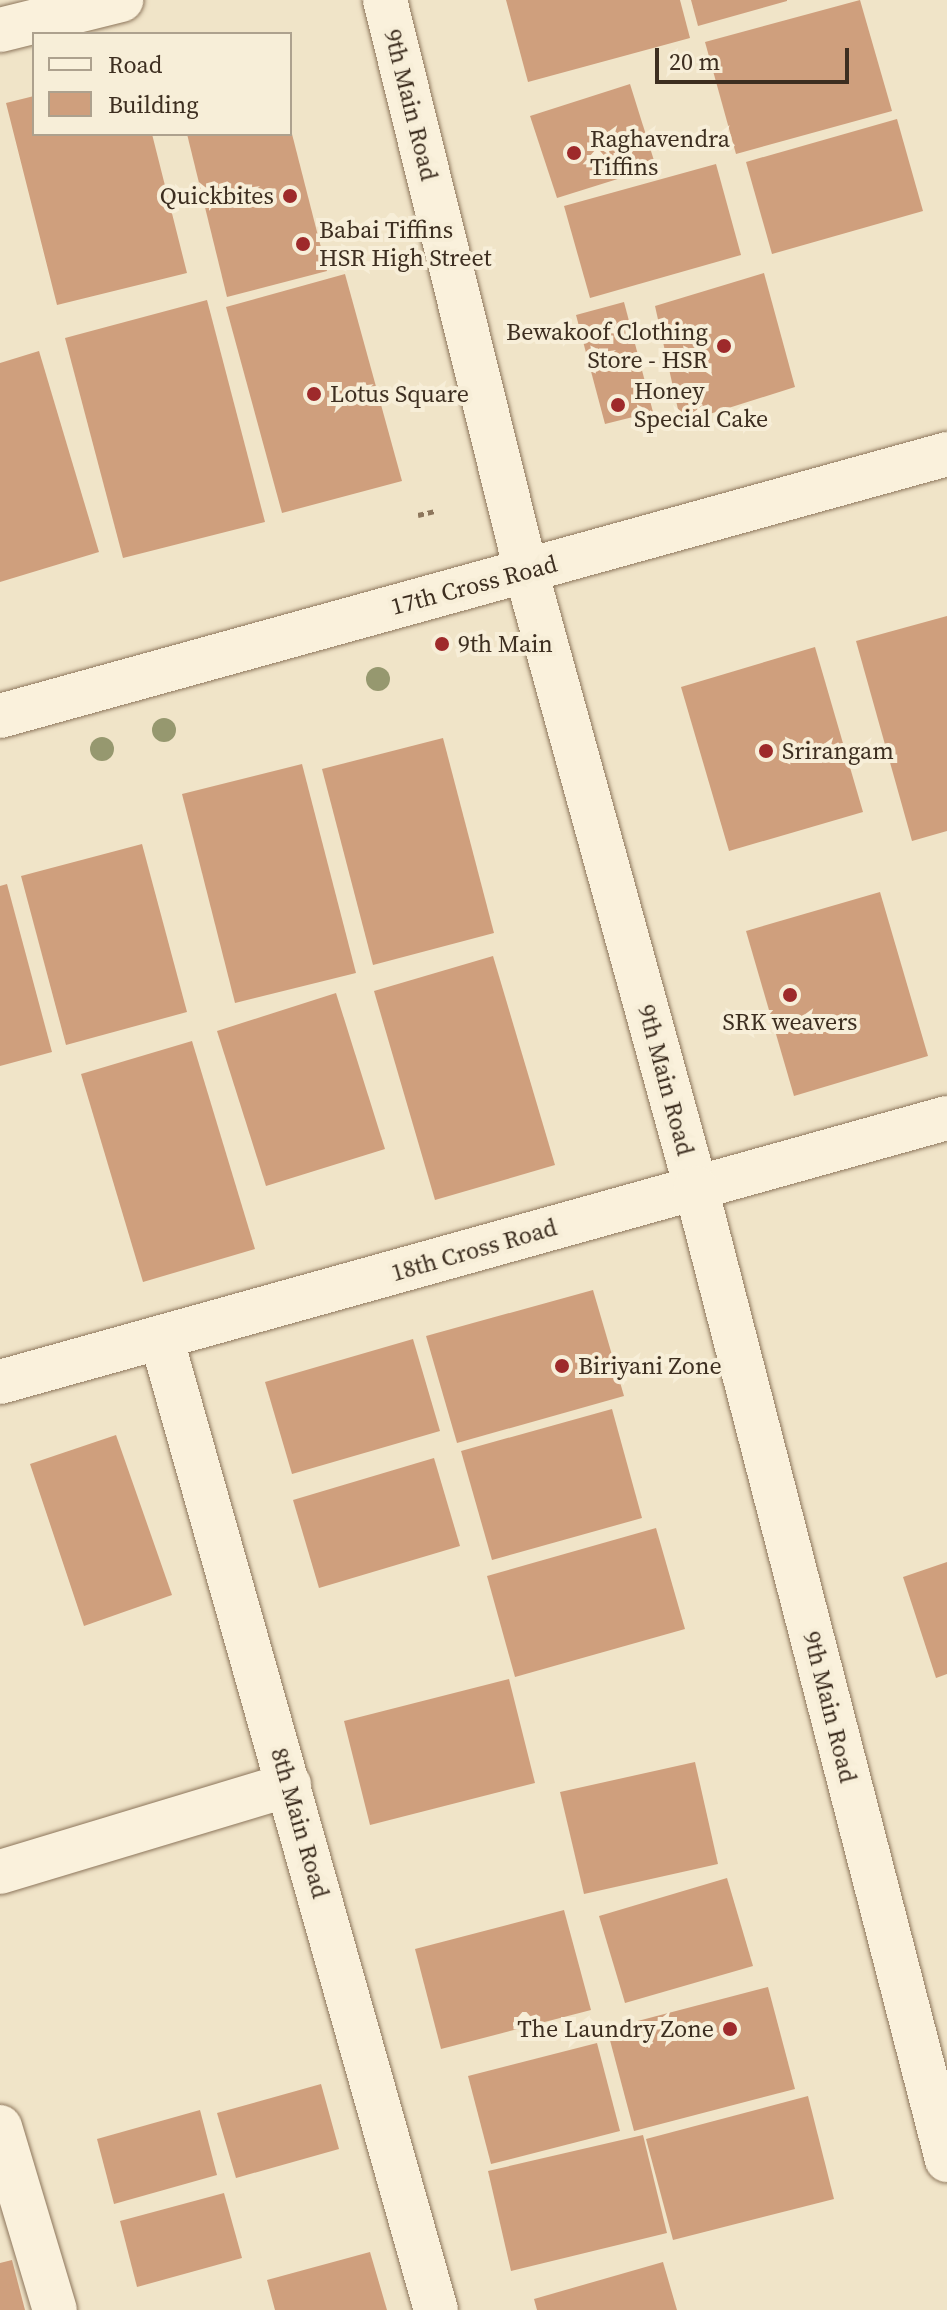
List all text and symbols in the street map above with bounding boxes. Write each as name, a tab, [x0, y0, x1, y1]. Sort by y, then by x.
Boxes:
street label: 9th Main Road	[378, 26, 444, 184]
legend	[32, 32, 292, 136]
scale bar	[659, 32, 853, 82]
text: 20 m	[669, 45, 720, 78]
text: Road	[108, 48, 162, 81]
text: Building	[108, 88, 199, 121]
place label: Raghavendra Tiffins	[590, 125, 730, 181]
marker: Raghavendra Tiffins	[565, 144, 583, 162]
place label: Quickbites	[160, 182, 274, 210]
marker: Quickbites	[281, 187, 299, 205]
place label: Babai Tiffins HSR High Street	[319, 216, 491, 272]
marker: Babai Tiffins HSR High Street	[294, 235, 312, 253]
place label: Bewakoof Clothing Store - HSR	[506, 318, 708, 374]
marker: Bewakoof Clothing Store - HSR	[715, 337, 733, 355]
place label: Honey Special Cake	[634, 377, 768, 433]
place label: Lotus Square	[330, 380, 469, 408]
marker: Lotus Square	[305, 385, 323, 403]
marker: Honey Special Cake	[609, 396, 627, 414]
street label: 17th Cross Road	[388, 549, 560, 621]
place label: 9th Main	[458, 630, 553, 658]
marker: 9th Main	[433, 635, 451, 653]
place label: Srirangam	[782, 737, 894, 765]
marker: Srirangam	[757, 742, 775, 760]
marker: SRK weavers	[781, 986, 799, 1004]
street label: 9th Main Road	[632, 1001, 700, 1159]
place label: SRK weavers	[722, 1008, 858, 1036]
street label: 18th Cross Road	[388, 1213, 560, 1287]
place label: Biriyani Zone	[578, 1352, 722, 1380]
marker: Biriyani Zone	[553, 1357, 571, 1375]
street label: 9th Main Road	[797, 1628, 863, 1786]
street label: 8th Main Road	[265, 1745, 335, 1901]
place label: The Laundry Zone	[517, 2015, 714, 2043]
marker: The Laundry Zone	[721, 2020, 739, 2038]

